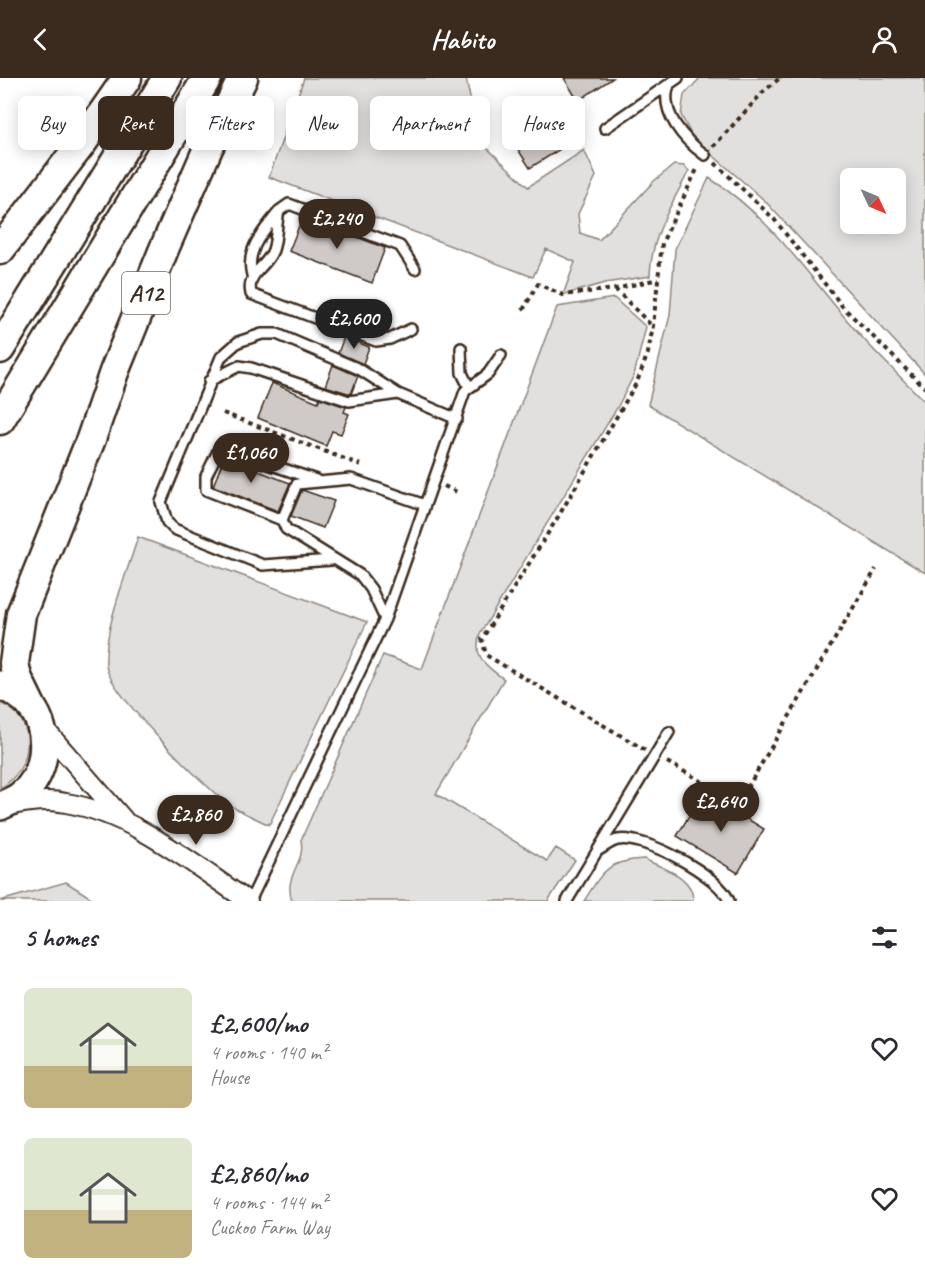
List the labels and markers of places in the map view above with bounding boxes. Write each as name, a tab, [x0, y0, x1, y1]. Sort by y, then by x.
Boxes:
pin: £2,240	[288, 199, 386, 250]
pin: £2,600	[305, 299, 403, 350]
pin: £1,060	[202, 433, 300, 484]
pin: £2,640	[672, 782, 770, 833]
pin: £2,860	[147, 795, 245, 846]

